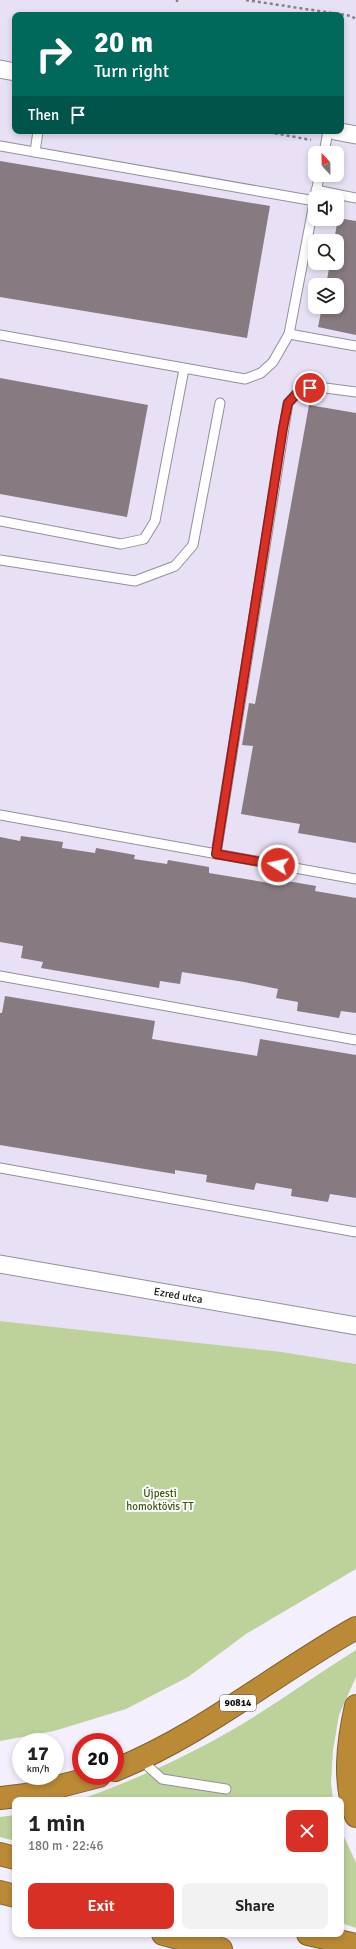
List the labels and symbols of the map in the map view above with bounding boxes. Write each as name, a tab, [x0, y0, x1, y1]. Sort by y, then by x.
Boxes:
north arrow	[308, 146, 344, 182]
pin	[293, 371, 327, 405]
position arrow	[257, 844, 299, 886]
street label: Ezred utca	[153, 1284, 204, 1306]
park label: Újpesti homoktövis TT	[126, 1486, 194, 1513]
road number: 90814	[220, 1695, 256, 1711]
speed limit sign: 20	[72, 1733, 124, 1785]

